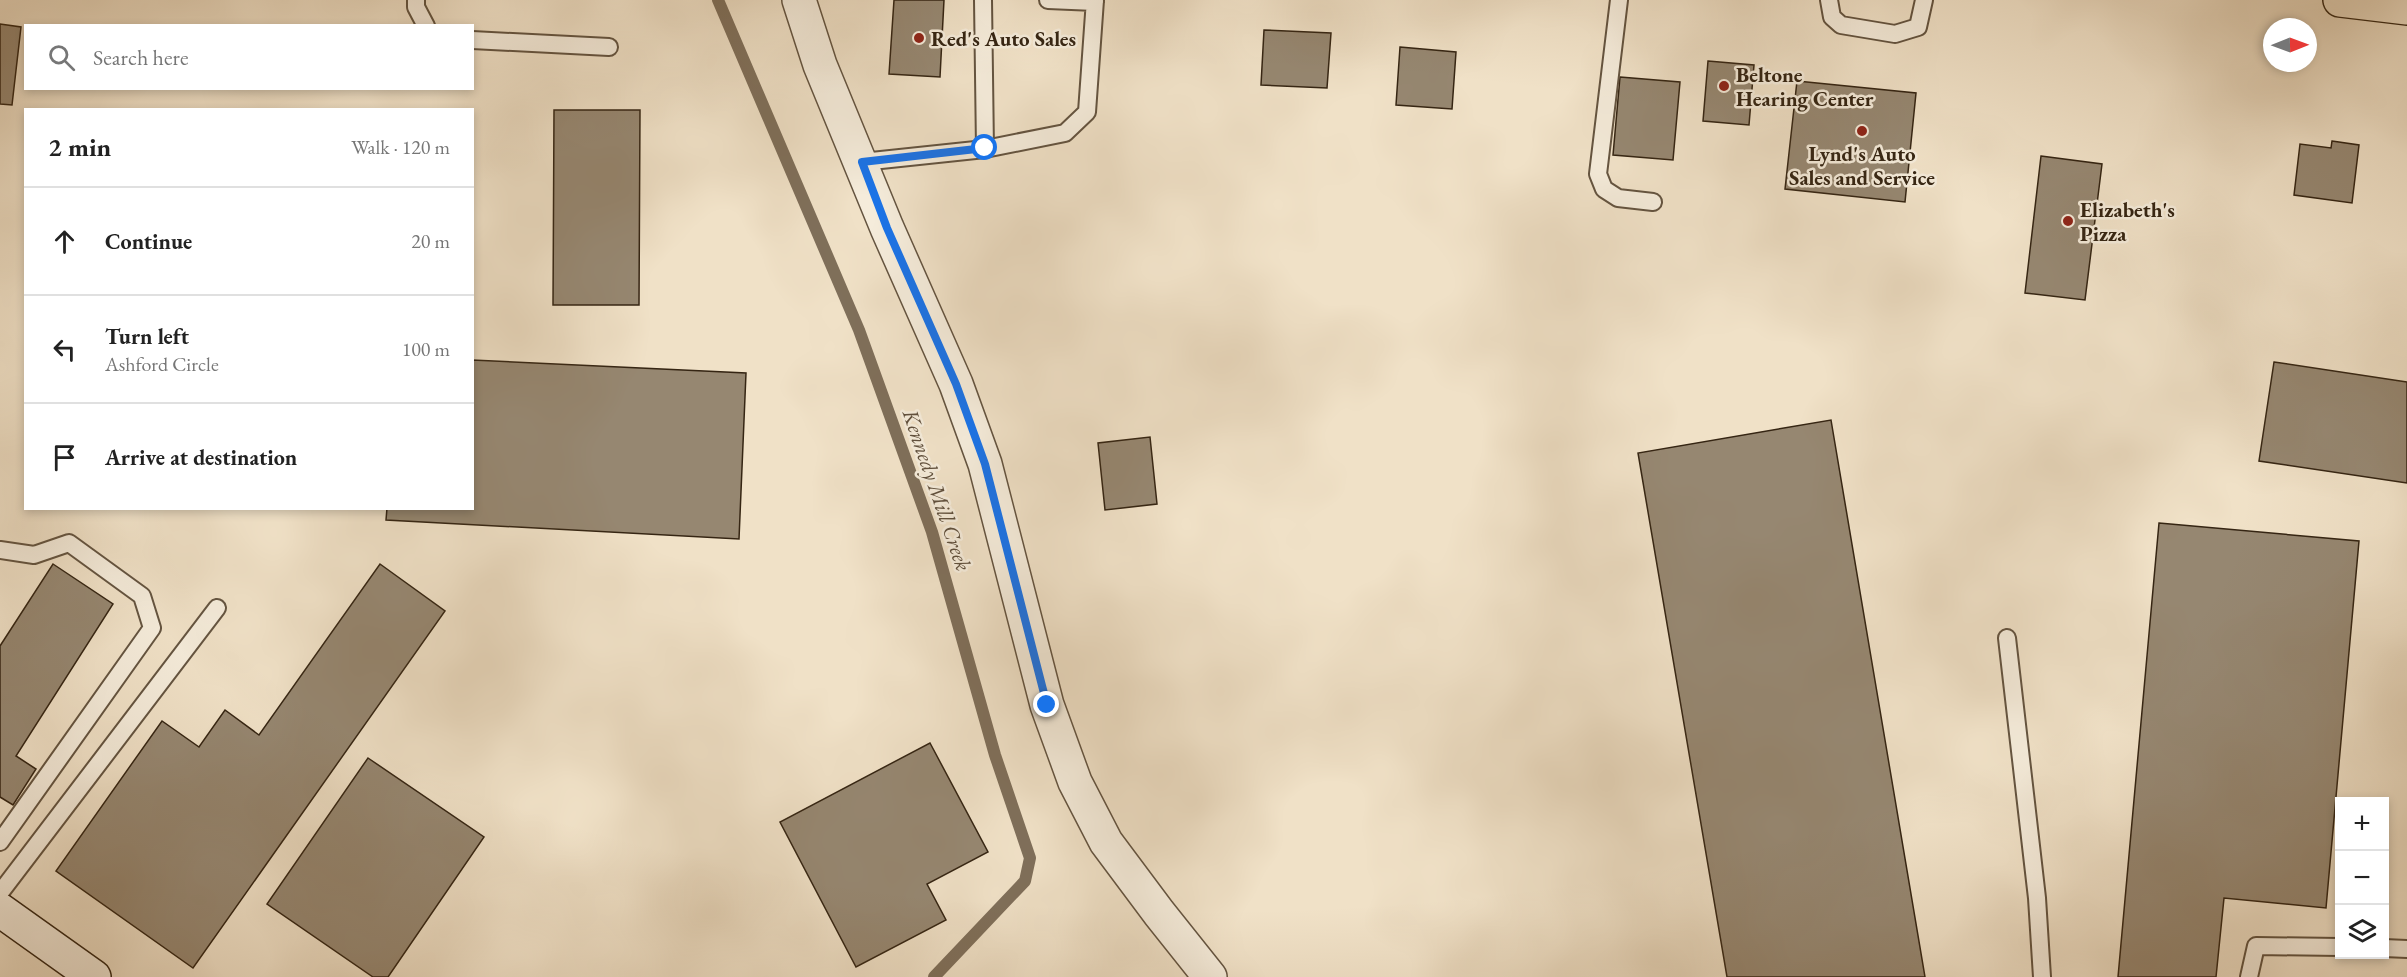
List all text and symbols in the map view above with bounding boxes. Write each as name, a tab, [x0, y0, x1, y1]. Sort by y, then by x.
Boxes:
north arrow	[2263, 18, 2317, 72]
search box	[24, 24, 474, 90]
place label: Red's Auto Sales	[931, 25, 1076, 52]
marker: Red's Auto Sales	[912, 31, 926, 45]
icon: search	[45, 41, 78, 74]
text: Search here	[93, 43, 188, 72]
place label: Beltone Hearing Center	[1736, 61, 1874, 112]
marker: Beltone Hearing Center	[1717, 79, 1731, 93]
marker: Lynd's Auto Sales and Service	[1855, 124, 1869, 138]
text: 2 min	[48, 130, 111, 164]
text: Walk · 120 m	[351, 134, 450, 160]
route start	[971, 134, 997, 160]
place label: Lynd's Auto Sales and Service	[1789, 140, 1935, 191]
place label: Elizabeth's Pizza	[2080, 196, 2175, 247]
marker: Elizabeth's Pizza	[2061, 214, 2075, 228]
icon: ahead	[48, 225, 81, 258]
text: Continue	[105, 227, 192, 256]
text: 20 m	[411, 228, 450, 254]
text: Turn left	[105, 322, 189, 351]
icon: left	[48, 333, 81, 366]
text: 100 m	[402, 336, 450, 362]
text: Ashford Circle	[105, 351, 219, 377]
water label: Kennedy Mill Creek	[895, 405, 978, 575]
icon: arrive	[48, 441, 81, 474]
text: Arrive at destination	[105, 443, 297, 472]
route end	[1033, 691, 1059, 717]
map controls	[2335, 797, 2389, 959]
button: +	[2335, 797, 2389, 851]
button: −	[2335, 851, 2389, 905]
button: layers	[2335, 905, 2389, 959]

